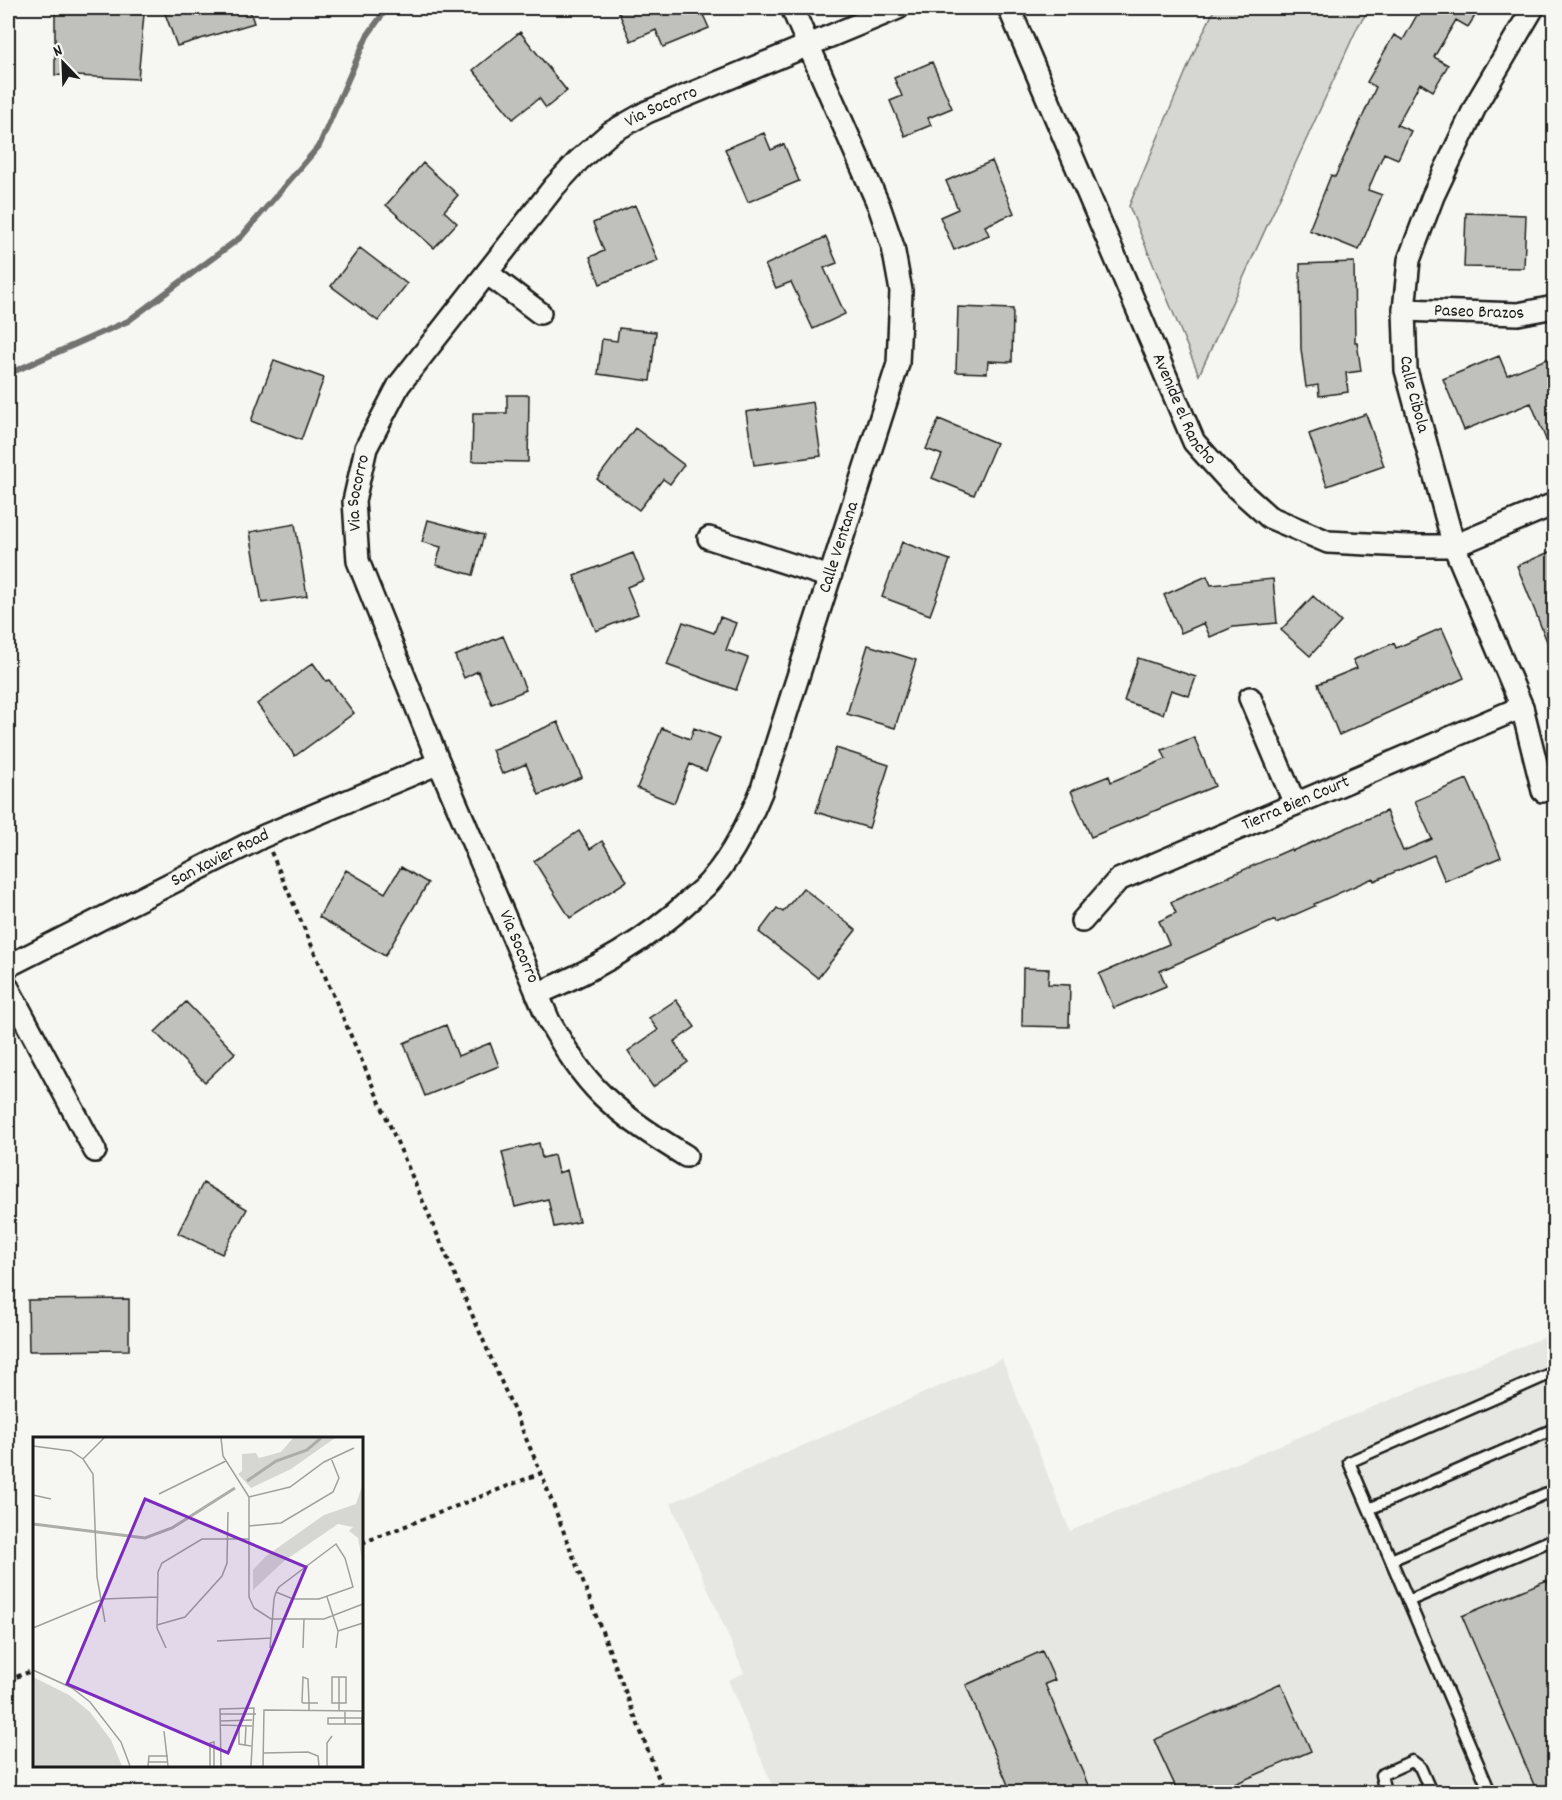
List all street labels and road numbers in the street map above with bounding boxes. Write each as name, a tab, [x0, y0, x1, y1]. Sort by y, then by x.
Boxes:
street label: Via Socorro	[620, 80, 701, 134]
street label: Paseo Brazos	[1433, 299, 1526, 327]
street label: Avenide el Rancho	[1145, 350, 1222, 471]
street label: Calle Cibola	[1393, 355, 1435, 436]
street label: Via Socorro	[341, 452, 377, 532]
street label: Calle Ventana	[813, 498, 866, 596]
street label: Tierra Bien Court	[1238, 770, 1354, 838]
street label: San Xavier Road	[167, 823, 273, 894]
street label: Via Socorro	[491, 907, 545, 987]

